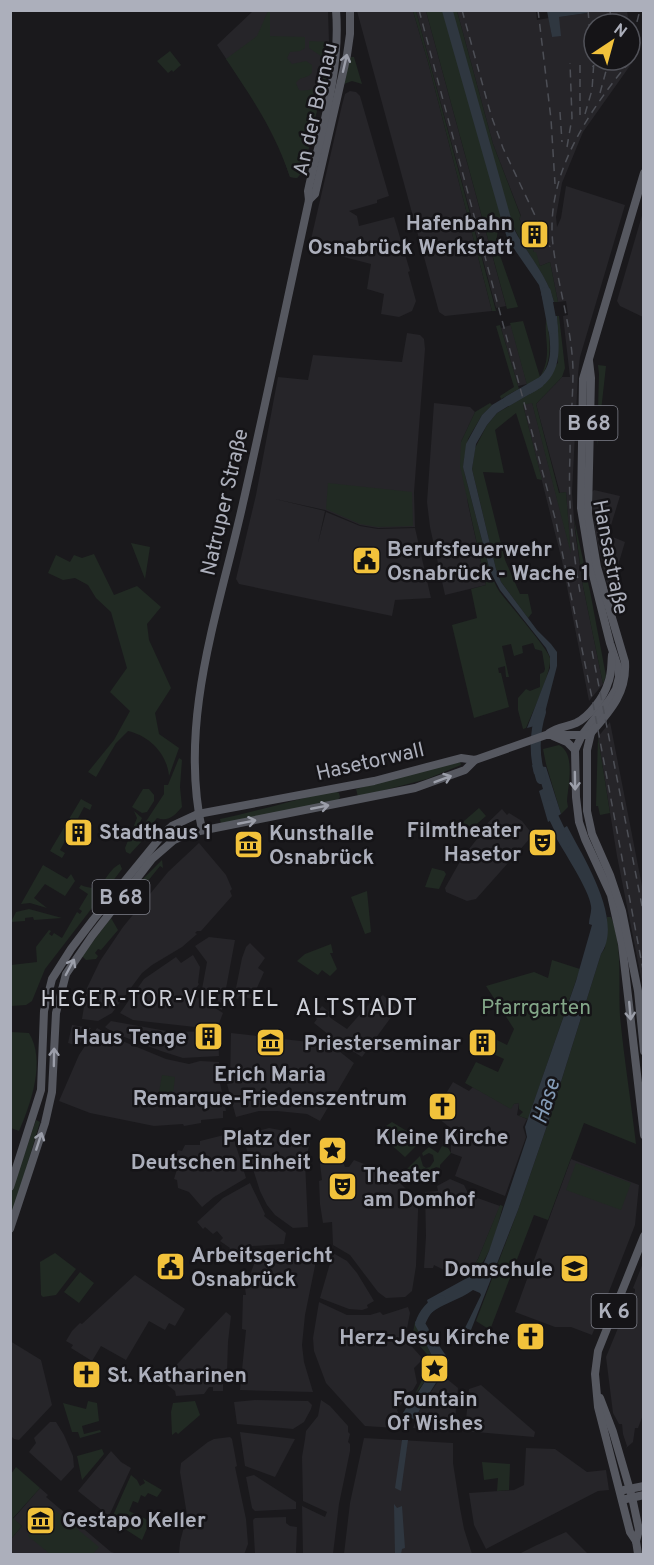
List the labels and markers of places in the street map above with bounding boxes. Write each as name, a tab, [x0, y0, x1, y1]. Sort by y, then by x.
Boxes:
place label: Hafenbahn Osnabrück Werkstatt	[308, 211, 513, 262]
building icon: Hafenbahn Osnabrück Werkstatt	[518, 219, 550, 251]
place label: Berufsfeuerwehr Osnabrück - Wache 1	[387, 537, 590, 588]
public building icon: Berufsfeuerwehr Osnabrück - Wache 1	[350, 545, 382, 577]
building icon: Stadthaus 1	[62, 816, 94, 848]
place label: Filmtheater Hasetor	[407, 818, 521, 869]
place label: Stadthaus 1	[99, 820, 212, 847]
place label: Kunsthalle Osnabrück	[269, 821, 375, 872]
theatre icon: Filmtheater Hasetor	[526, 826, 558, 858]
museum icon: Kunsthalle Osnabrück	[232, 829, 264, 861]
building icon: Haus Tenge	[192, 1021, 224, 1053]
place label: Haus Tenge	[73, 1025, 187, 1052]
museum icon: Erich Maria Remarque-Friedenszentrum	[254, 1027, 286, 1059]
building icon: Priesterseminar	[466, 1027, 498, 1059]
place label: Priesterseminar	[304, 1031, 461, 1058]
place label: Erich Maria Remarque-Friedenszentrum	[133, 1062, 407, 1113]
church icon: Kleine Kirche	[426, 1090, 458, 1122]
place label: Kleine Kirche	[376, 1125, 508, 1152]
place label: Platz der Deutschen Einheit	[131, 1126, 311, 1177]
place icon: Platz der Deutschen Einheit	[316, 1134, 348, 1166]
place label: Theater am Domhof	[363, 1163, 475, 1214]
theatre icon: Theater am Domhof	[326, 1171, 358, 1203]
place label: Arbeitsgericht Osnabrück	[191, 1243, 333, 1294]
public building icon: Arbeitsgericht Osnabrück	[154, 1251, 186, 1283]
school or university icon: Domschule	[558, 1253, 590, 1285]
place label: Domschule	[444, 1257, 553, 1284]
church icon: Herz-Jesu Kirche	[515, 1321, 547, 1353]
place label: Herz-Jesu Kirche	[339, 1325, 510, 1352]
place icon: Fountain Of Wishes	[419, 1352, 451, 1384]
church icon: St. Katharinen	[70, 1359, 102, 1391]
place label: St. Katharinen	[107, 1363, 247, 1390]
place label: Fountain Of Wishes	[387, 1387, 483, 1438]
museum icon: Gestapo Keller	[25, 1504, 57, 1536]
place label: Gestapo Keller	[62, 1508, 206, 1535]

